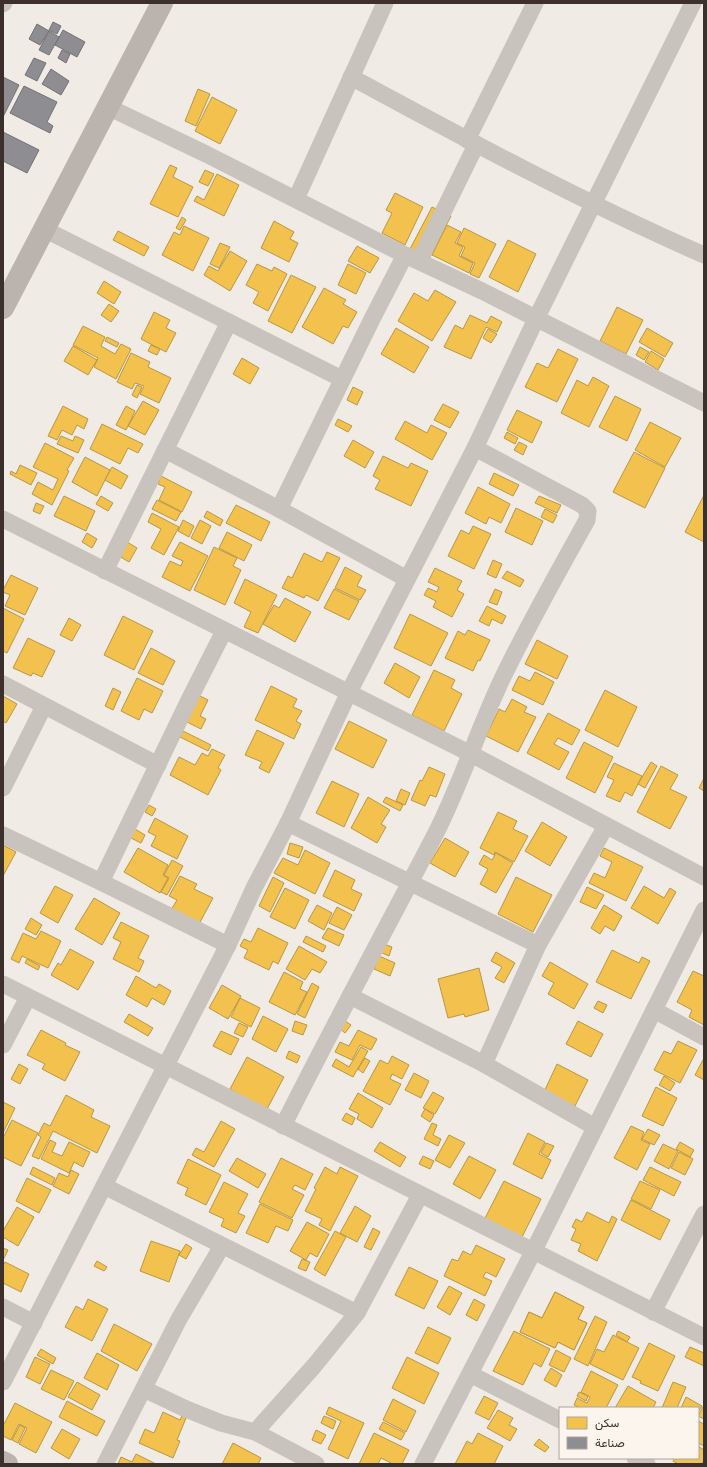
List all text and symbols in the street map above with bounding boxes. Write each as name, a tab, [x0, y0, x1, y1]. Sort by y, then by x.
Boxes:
legend	[559, 1407, 699, 1459]
text: سكن	[595, 1413, 619, 1432]
text: صناعة	[595, 1433, 625, 1452]

